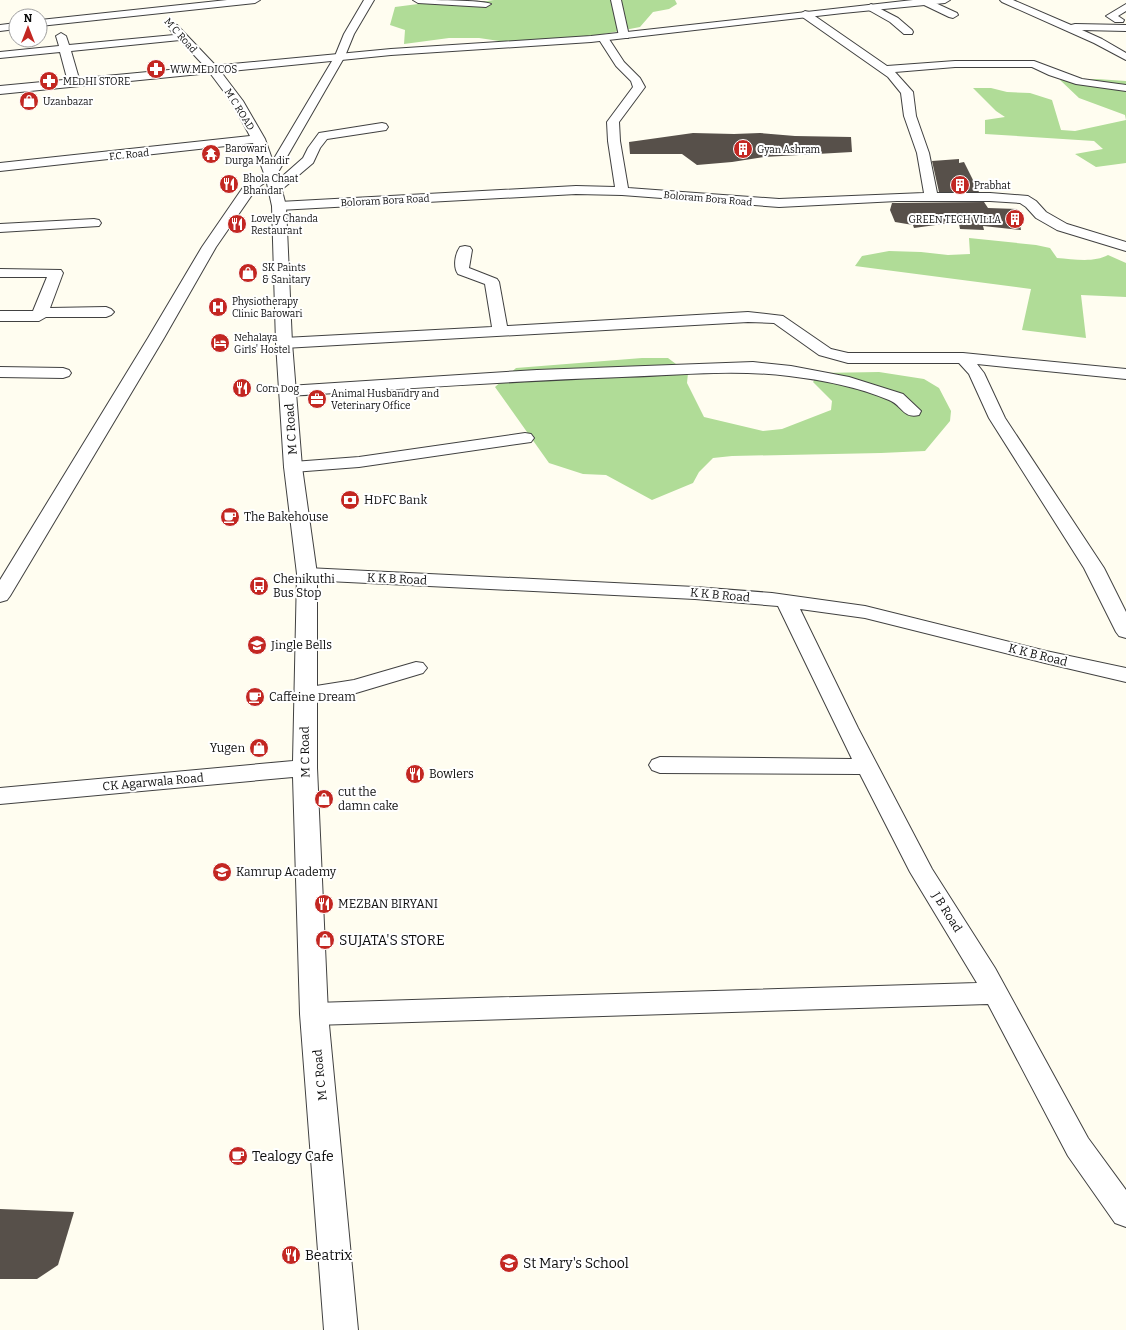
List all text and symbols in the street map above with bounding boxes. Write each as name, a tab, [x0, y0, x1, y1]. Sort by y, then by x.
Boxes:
north arrow	[8, 8, 48, 48]
text: N	[24, 12, 33, 25]
street label: M C Road	[161, 16, 199, 56]
pharmacy icon: W.W.MEDICOS	[145, 58, 167, 80]
place label: W.W.MEDICOS	[170, 64, 237, 76]
pharmacy icon: MEDHI STORE	[38, 70, 60, 92]
place label: MEDHI STORE	[63, 76, 130, 88]
street label: M C ROAD	[222, 86, 257, 133]
shop icon: Uzanbazar	[18, 90, 40, 112]
place label: Uzanbazar	[43, 96, 93, 108]
building icon: Gyan Ashram	[732, 138, 754, 160]
temple icon: Barowari Durga Mandir	[200, 143, 222, 165]
place label: Barowari Durga Mandir	[225, 143, 290, 167]
place label: Gyan Ashram	[757, 144, 821, 156]
street label: F.C. Road	[109, 147, 150, 163]
restaurant icon: Bhola Chaat Bhandar	[218, 173, 240, 195]
place label: Bhola Chaat Bhandar	[243, 173, 299, 197]
building icon: Prabhat	[949, 174, 971, 196]
place label: Prabhat	[974, 180, 1011, 192]
street label: Boloram Bora Road	[663, 189, 753, 209]
street label: Boloram Bora Road	[340, 193, 430, 209]
building icon: GREEN TECH VILLA	[1004, 208, 1026, 230]
restaurant icon: Lovely Chanda Restaurant	[226, 213, 248, 235]
place label: Lovely Chanda Restaurant	[251, 213, 319, 237]
place label: GREEN TECH VILLA	[908, 214, 1002, 226]
shop icon: SK Paints & Sanitary	[237, 262, 259, 284]
place label: SK Paints & Sanitary	[262, 262, 311, 286]
hospital icon: Physiotherapy Clinic Barowari	[207, 296, 229, 318]
place label: Physiotherapy Clinic Barowari	[232, 296, 302, 320]
hotel icon: Nehalaya Girls' Hostel	[209, 332, 231, 354]
place label: Nehalaya Girls' Hostel	[234, 332, 290, 356]
restaurant icon: Corn Dog	[231, 377, 253, 399]
place label: Corn Dog	[256, 383, 299, 395]
office icon: Animal Husbandry and Veterinary Office	[306, 388, 328, 410]
place label: Animal Husbandry and Veterinary Office	[331, 388, 439, 412]
street label: M C Road	[282, 403, 300, 455]
bank icon: HDFC Bank	[339, 489, 361, 511]
place label: HDFC Bank	[364, 493, 427, 507]
cafe icon: The Bakehouse	[219, 506, 241, 528]
place label: The Bakehouse	[244, 510, 328, 524]
street label: K K B Road	[367, 570, 427, 588]
place label: Chenikuthi Bus Stop	[273, 572, 335, 600]
bus stop icon: Chenikuthi Bus Stop	[248, 575, 270, 597]
street label: K K B Road	[689, 585, 751, 605]
school or university icon: Jingle Bells	[246, 634, 268, 656]
place label: Jingle Bells	[270, 638, 332, 652]
street label: K K B Road	[1007, 641, 1069, 669]
cafe icon: Caffeine Dream	[244, 686, 266, 708]
place label: Caffeine Dream	[269, 690, 356, 704]
street label: M C Road	[298, 726, 312, 778]
shop icon: Yugen	[248, 737, 270, 759]
place label: Yugen	[210, 741, 245, 755]
restaurant icon: Bowlers	[404, 763, 426, 785]
place label: Bowlers	[429, 767, 474, 781]
street label: CK Agarwala Road	[102, 771, 204, 793]
place label: cut the damn cake	[338, 785, 398, 813]
shop icon: cut the damn cake	[313, 788, 335, 810]
school or university icon: Kamrup Academy	[211, 861, 233, 883]
place label: Kamrup Academy	[236, 865, 337, 879]
street label: J B Road	[929, 888, 965, 935]
restaurant icon: MEZBAN BIRYANI	[313, 893, 335, 915]
place label: MEZBAN BIRYANI	[338, 897, 438, 911]
shop icon: SUJATA'S STORE	[314, 929, 336, 951]
place label: SUJATA'S STORE	[339, 932, 445, 949]
street label: M C Road	[310, 1049, 330, 1101]
cafe icon: Tealogy Cafe	[227, 1145, 249, 1167]
place label: Tealogy Cafe	[252, 1148, 334, 1165]
restaurant icon: Beatrix	[280, 1244, 302, 1266]
place label: Beatrix	[305, 1247, 352, 1264]
school or university icon: St Mary's School	[498, 1252, 520, 1274]
place label: St Mary's School	[523, 1255, 629, 1272]

